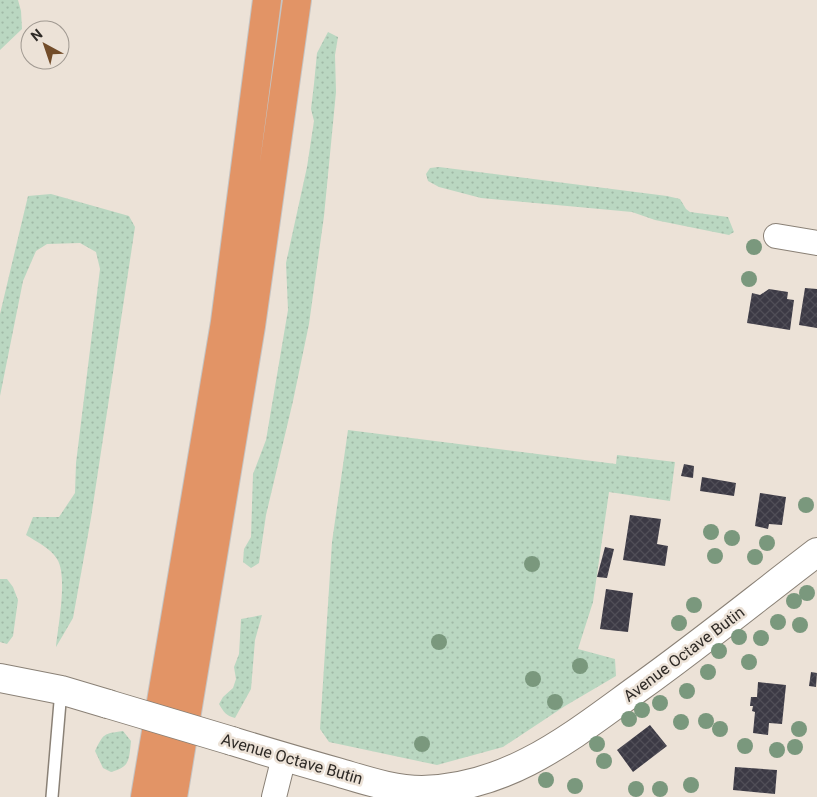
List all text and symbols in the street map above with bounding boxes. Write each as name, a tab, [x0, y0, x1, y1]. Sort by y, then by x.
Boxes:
north arrow	[20, 20, 70, 70]
text: N	[28, 26, 46, 44]
street label: Avenue Octave Butin	[620, 602, 748, 706]
street label: Avenue Octave Butin	[219, 730, 365, 788]

